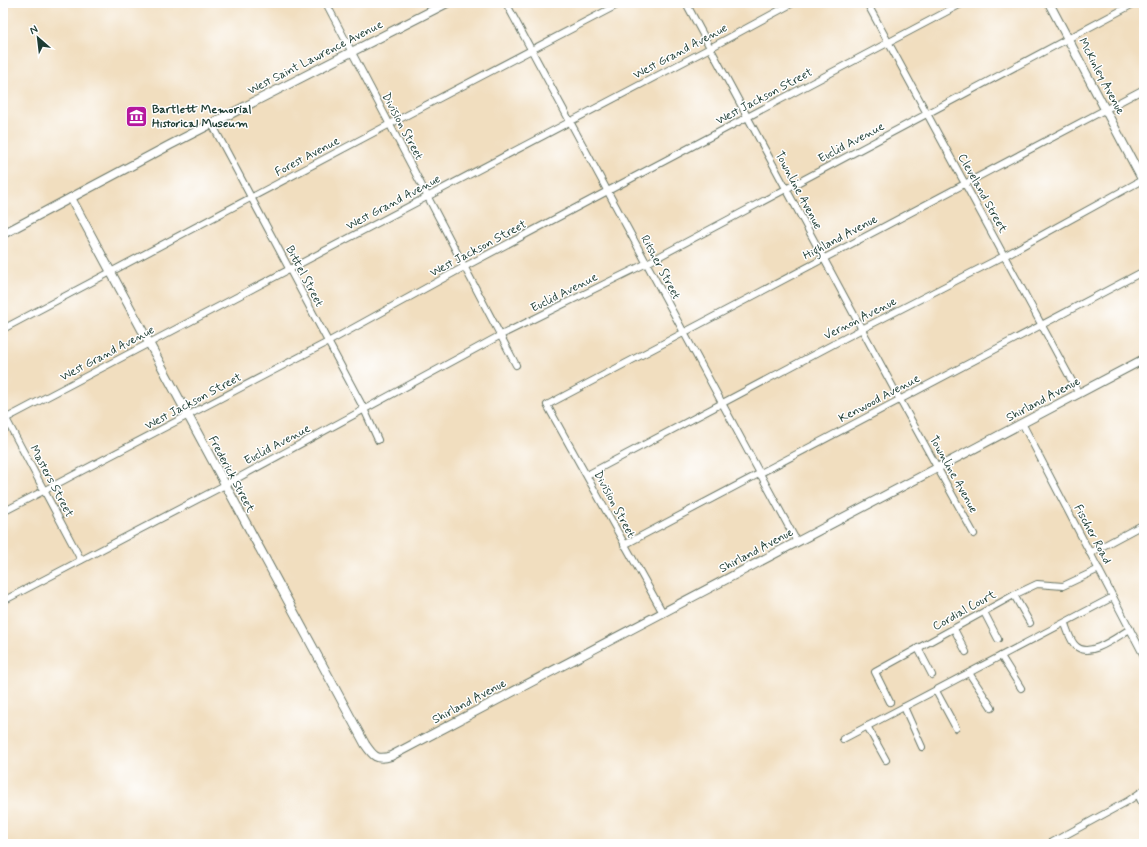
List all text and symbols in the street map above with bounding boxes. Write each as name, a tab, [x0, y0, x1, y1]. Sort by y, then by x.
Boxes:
street label: West Saint Lawrence Avenue	[245, 17, 386, 99]
north arrow	[18, 18, 58, 58]
street label: West Grand Avenue	[631, 20, 730, 83]
text: N	[27, 22, 40, 38]
street label: McKinley Avenue	[1074, 35, 1128, 118]
street label: West Jackson Street	[713, 64, 816, 129]
street label: Division Street	[378, 90, 427, 163]
place label: Bartlett Memorial Historical Museum	[152, 102, 251, 132]
museum icon: Bartlett Memorial Historical Museum	[123, 103, 149, 129]
street label: Euclid Avenue	[816, 119, 887, 167]
street label: Forest Avenue	[272, 133, 343, 181]
street label: Townline Avenue	[771, 149, 825, 232]
street label: Cleveland Street	[954, 151, 1011, 236]
street label: West Grand Avenue	[344, 171, 443, 234]
street label: Highland Avenue	[800, 211, 881, 265]
street label: West Jackson Street	[427, 216, 530, 281]
street label: Ritsher Street	[636, 232, 684, 303]
street label: Bittel Street	[281, 243, 327, 310]
street label: Euclid Avenue	[528, 269, 601, 317]
street label: Vernon Avenue	[821, 293, 900, 344]
street label: West Grand Avenue	[58, 322, 157, 385]
street label: West Jackson Street	[142, 369, 245, 434]
street label: Kenwood Avenue	[836, 371, 923, 427]
street label: Shirland Avenue	[1004, 373, 1084, 426]
street label: Euclid Avenue	[242, 421, 313, 469]
street label: Frederick Street	[204, 433, 258, 516]
street label: Townline Avenue	[925, 433, 981, 516]
street label: Masters Street	[25, 443, 77, 521]
street label: Division Street	[590, 468, 639, 541]
street label: Fischer Road	[1070, 502, 1115, 567]
street label: Shirland Avenue	[717, 524, 797, 577]
street label: Cordial Court	[930, 587, 999, 635]
street label: Shirland Avenue	[430, 675, 510, 728]

